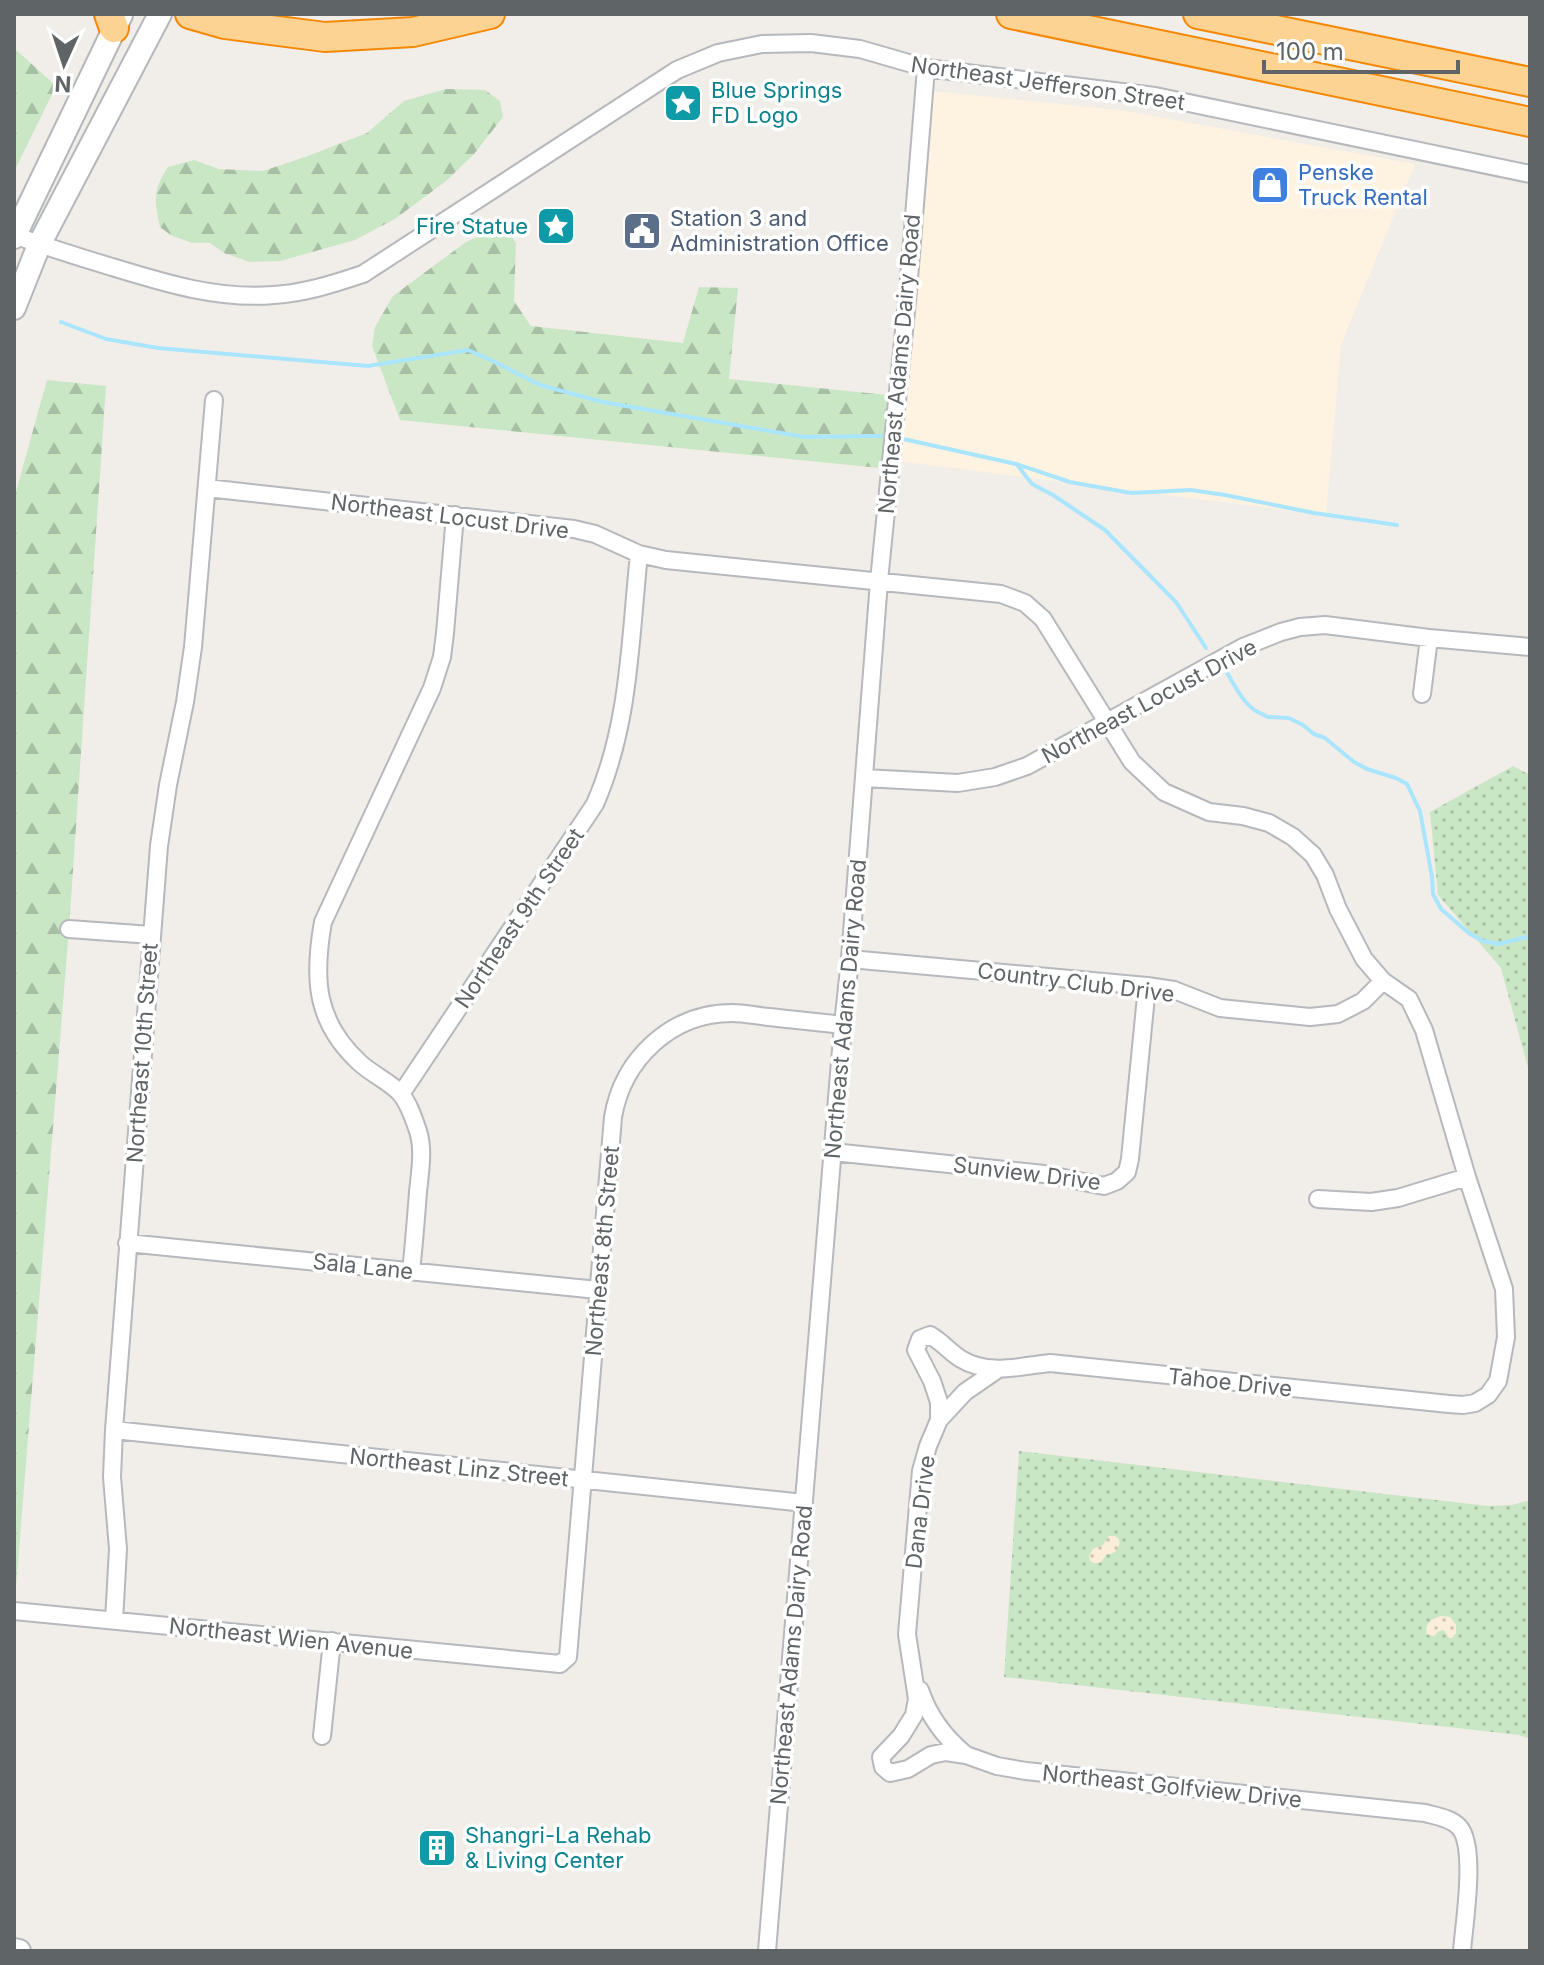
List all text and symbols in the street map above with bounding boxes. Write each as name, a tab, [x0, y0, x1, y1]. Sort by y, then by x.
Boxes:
north arrow	[24, 24, 104, 104]
scale bar	[1264, 24, 1458, 74]
text: 100 m	[1276, 37, 1344, 66]
street label: Northeast Jefferson Street	[909, 51, 1187, 115]
text: N	[54, 71, 72, 97]
place label: Blue Springs FD Logo	[711, 77, 842, 128]
place icon: Blue Springs FD Logo	[662, 82, 704, 124]
place label: Penske Truck Rental	[1298, 159, 1428, 210]
shop icon: Penske Truck Rental	[1249, 164, 1291, 206]
place icon: Fire Statue	[535, 205, 577, 247]
place label: Station 3 and Administration Office	[670, 205, 889, 256]
public building icon: Station 3 and Administration Office	[621, 210, 663, 252]
place label: Fire Statue	[416, 213, 528, 239]
street label: Northeast Adams Dairy Road	[873, 213, 925, 515]
street label: Northeast Locust Drive	[329, 488, 571, 544]
street label: Northeast Locust Drive	[1037, 633, 1261, 769]
street label: Northeast 9th Street	[449, 823, 589, 1013]
street label: Northeast Adams Dairy Road	[819, 858, 871, 1160]
street label: Northeast 10th Street	[121, 942, 163, 1164]
street label: Country Club Drive	[976, 957, 1176, 1007]
street label: Northeast 8th Street	[580, 1145, 624, 1357]
street label: Sunview Drive	[952, 1151, 1102, 1195]
street label: Sala Lane	[311, 1248, 415, 1284]
street label: Tahoe Drive	[1167, 1363, 1293, 1401]
street label: Northeast Linz Street	[348, 1443, 570, 1491]
street label: Dana Drive	[900, 1454, 940, 1570]
street label: Northeast Adams Dairy Road	[765, 1504, 817, 1806]
street label: Northeast Wien Avenue	[168, 1612, 414, 1664]
street label: Northeast Golfview Drive	[1041, 1759, 1303, 1813]
place label: Shangri-La Rehab & Living Center	[465, 1822, 652, 1873]
building icon: Shangri-La Rehab & Living Center	[416, 1827, 458, 1869]

